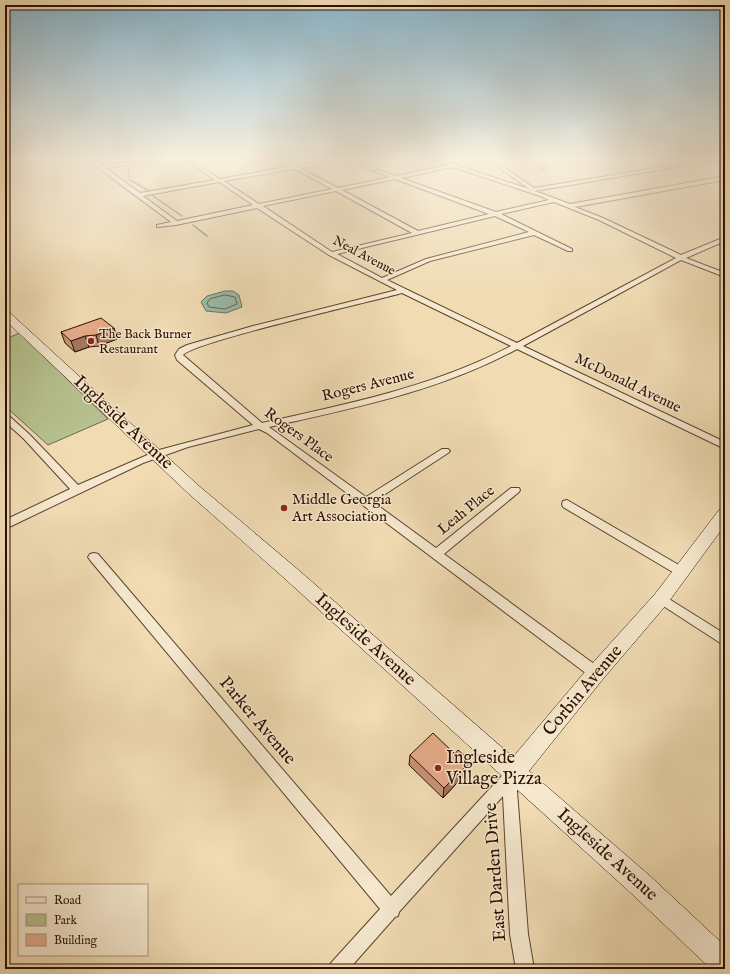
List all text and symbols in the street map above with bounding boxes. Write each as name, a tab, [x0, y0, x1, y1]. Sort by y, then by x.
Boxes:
street label: Neal Avenue	[330, 232, 398, 280]
place label: The Back Burner Restaurant	[99, 326, 192, 358]
marker: The Back Burner Restaurant	[86, 336, 96, 346]
street label: McDonald Avenue	[572, 349, 684, 417]
street label: Rogers Avenue	[320, 364, 416, 406]
street label: Ingleside Avenue	[68, 371, 178, 475]
street label: Rogers Place	[261, 403, 337, 467]
street label: Leah Place	[434, 481, 498, 539]
place label: Middle Georgia Art Association	[291, 490, 392, 526]
marker: Middle Georgia Art Association	[279, 503, 289, 513]
street label: Ingleside Avenue	[310, 589, 420, 691]
street label: Corbin Avenue	[538, 641, 628, 741]
street label: Parker Avenue	[214, 672, 300, 770]
place label: Ingleside Village Pizza	[445, 747, 542, 791]
marker: Ingleside Village Pizza	[433, 763, 443, 773]
street label: East Darden Drive	[480, 802, 512, 942]
street label: Ingleside Avenue	[552, 804, 662, 906]
legend	[18, 884, 148, 956]
text: Road	[54, 893, 82, 908]
text: Park	[54, 913, 77, 928]
text: Building	[54, 933, 98, 948]

